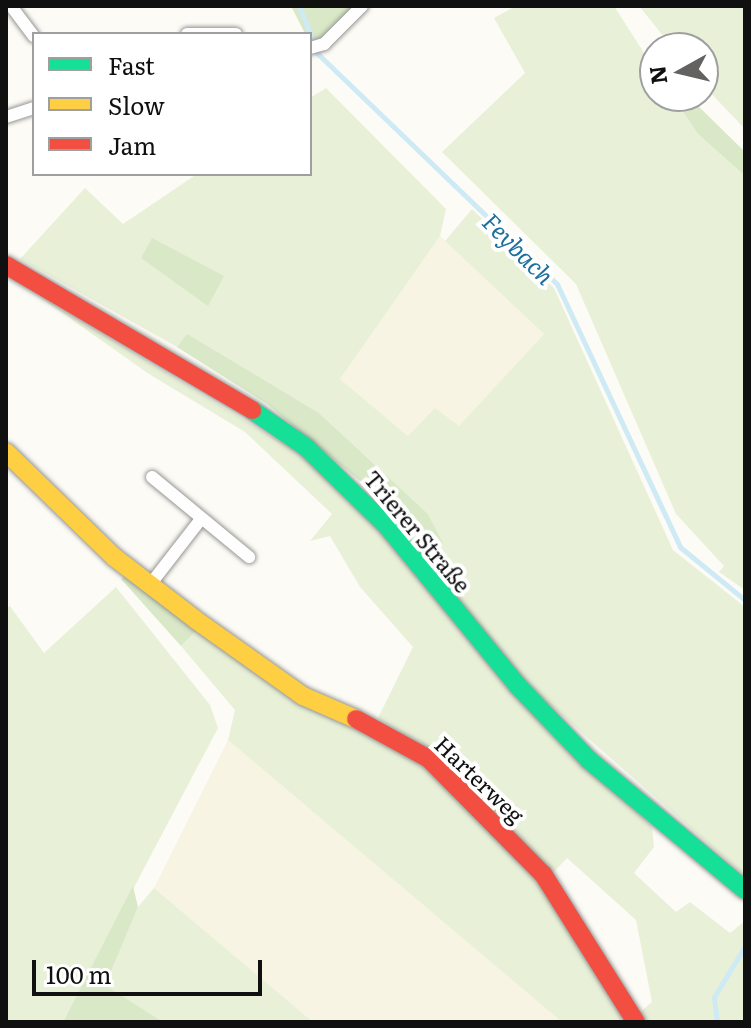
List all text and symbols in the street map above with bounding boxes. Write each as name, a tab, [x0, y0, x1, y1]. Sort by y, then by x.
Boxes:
legend	[32, 32, 312, 176]
north arrow	[639, 32, 719, 112]
text: Fast	[108, 47, 155, 82]
text: N	[639, 64, 674, 87]
text: Slow	[108, 87, 165, 122]
text: Jam	[108, 127, 156, 162]
water label: Feybach	[477, 206, 561, 290]
street label: Trierer Straße	[359, 465, 477, 597]
street label: Harterweg	[430, 730, 530, 828]
scale bar	[36, 944, 266, 994]
text: 100 m	[46, 956, 112, 991]

